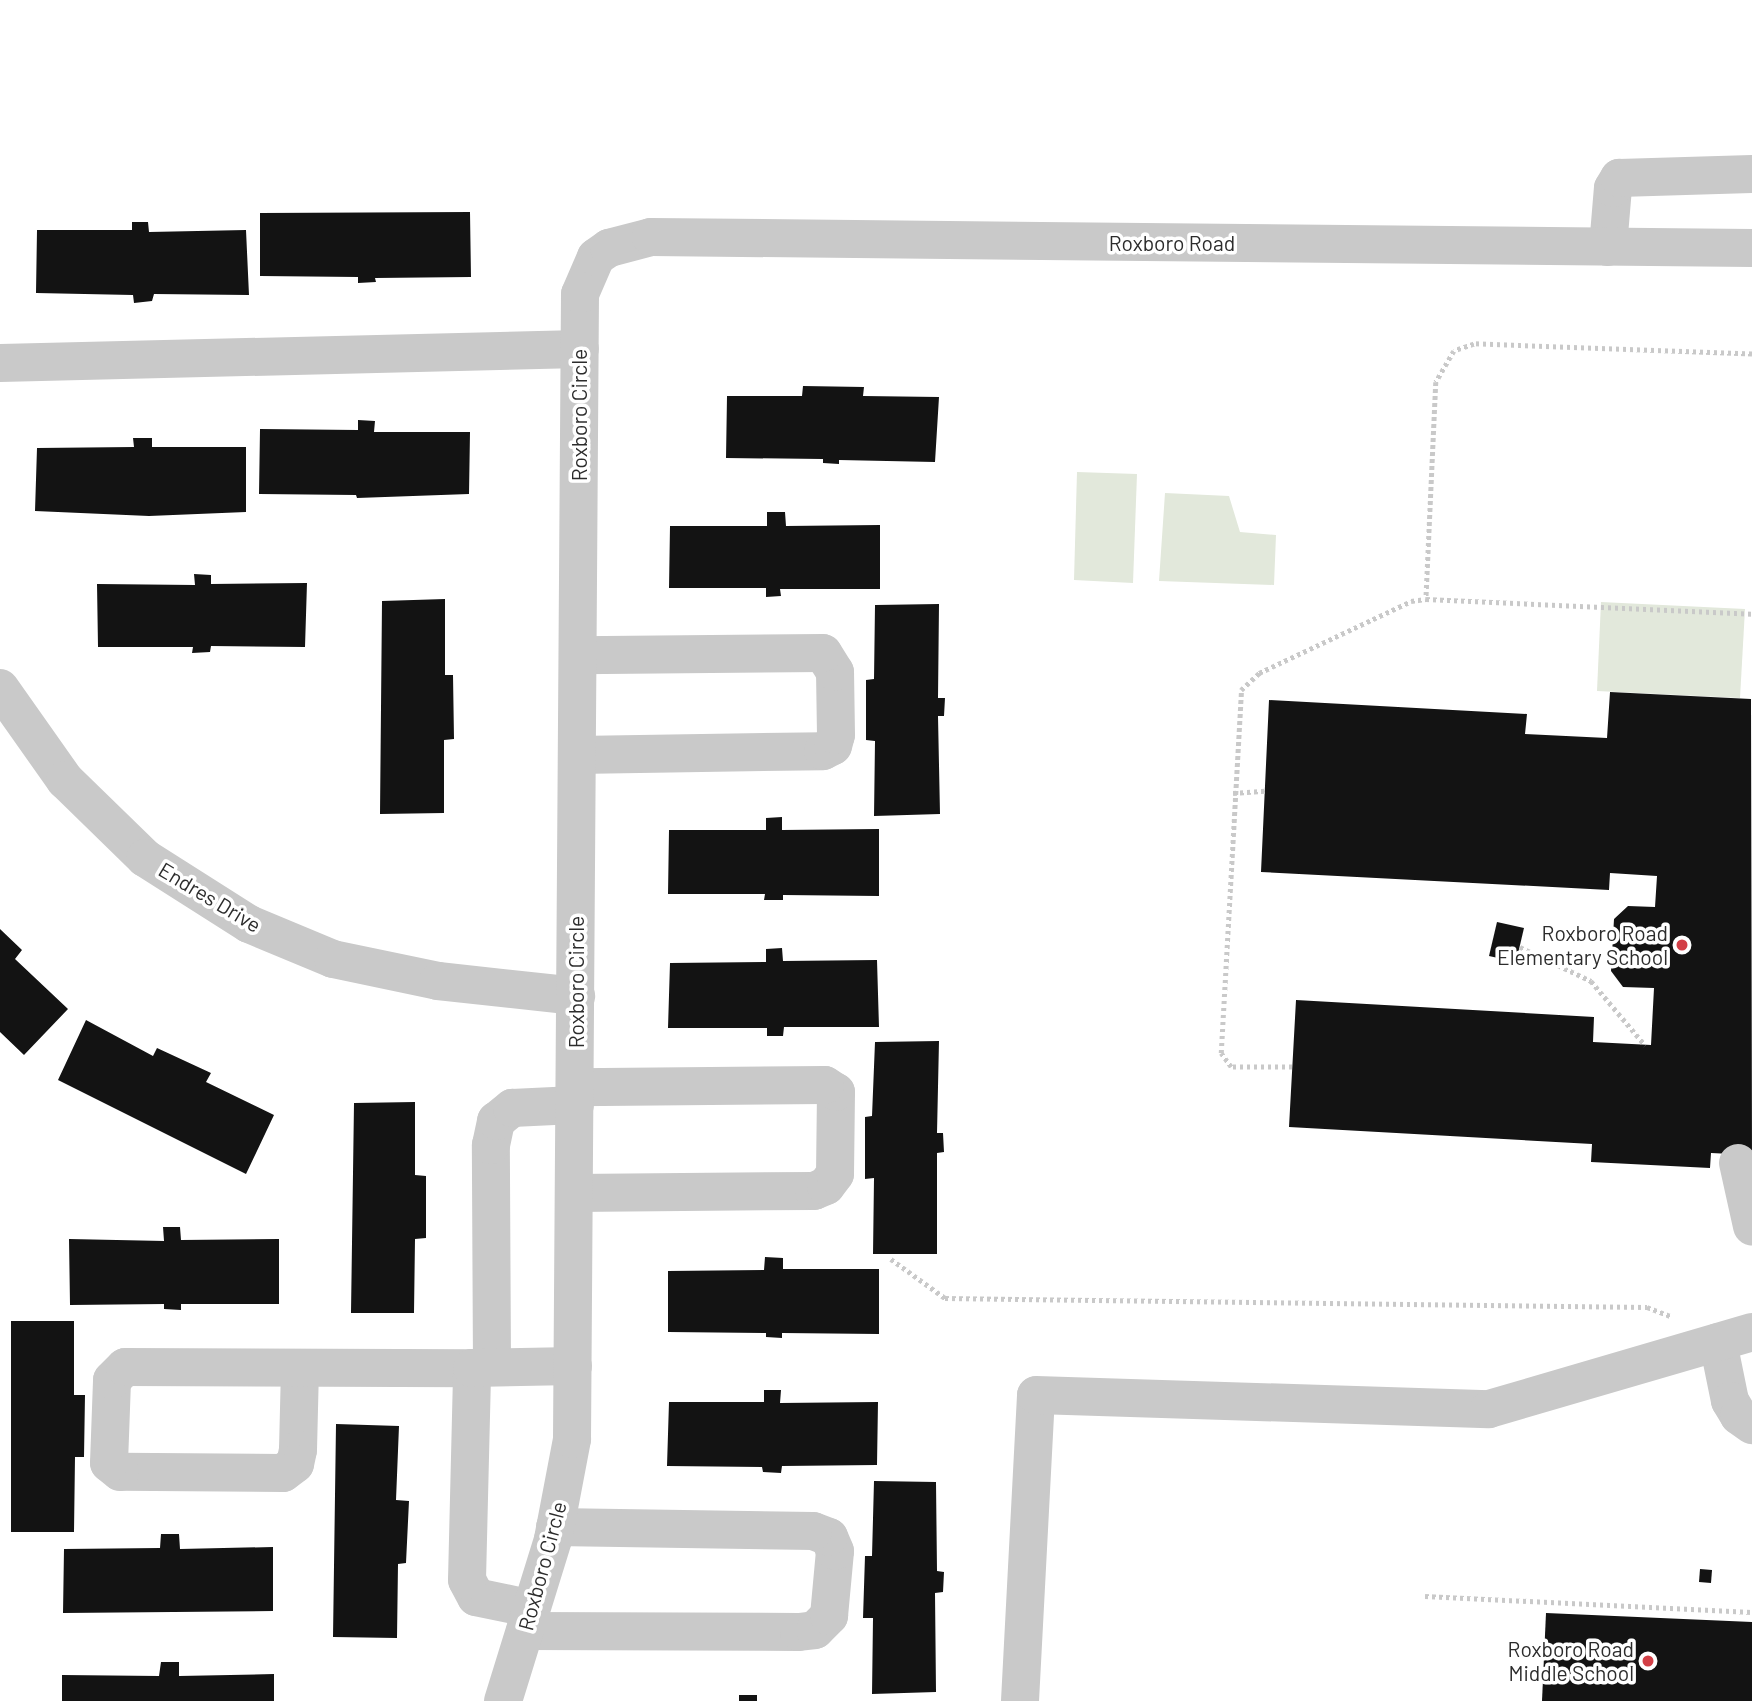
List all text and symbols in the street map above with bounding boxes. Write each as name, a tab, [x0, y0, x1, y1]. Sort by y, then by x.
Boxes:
street label: Roxboro Road	[1109, 230, 1235, 256]
street label: Roxboro Circle	[566, 349, 592, 481]
street label: Endres Drive	[154, 857, 266, 937]
street label: Roxboro Circle	[563, 916, 589, 1048]
place label: Roxboro Road Elementary School	[1497, 920, 1668, 970]
marker: Roxboro Road Elementary School	[1674, 937, 1690, 953]
street label: Roxboro Circle	[513, 1499, 571, 1633]
place label: Roxboro Road Middle School	[1508, 1636, 1634, 1686]
marker: Roxboro Road Middle School	[1640, 1653, 1656, 1669]

